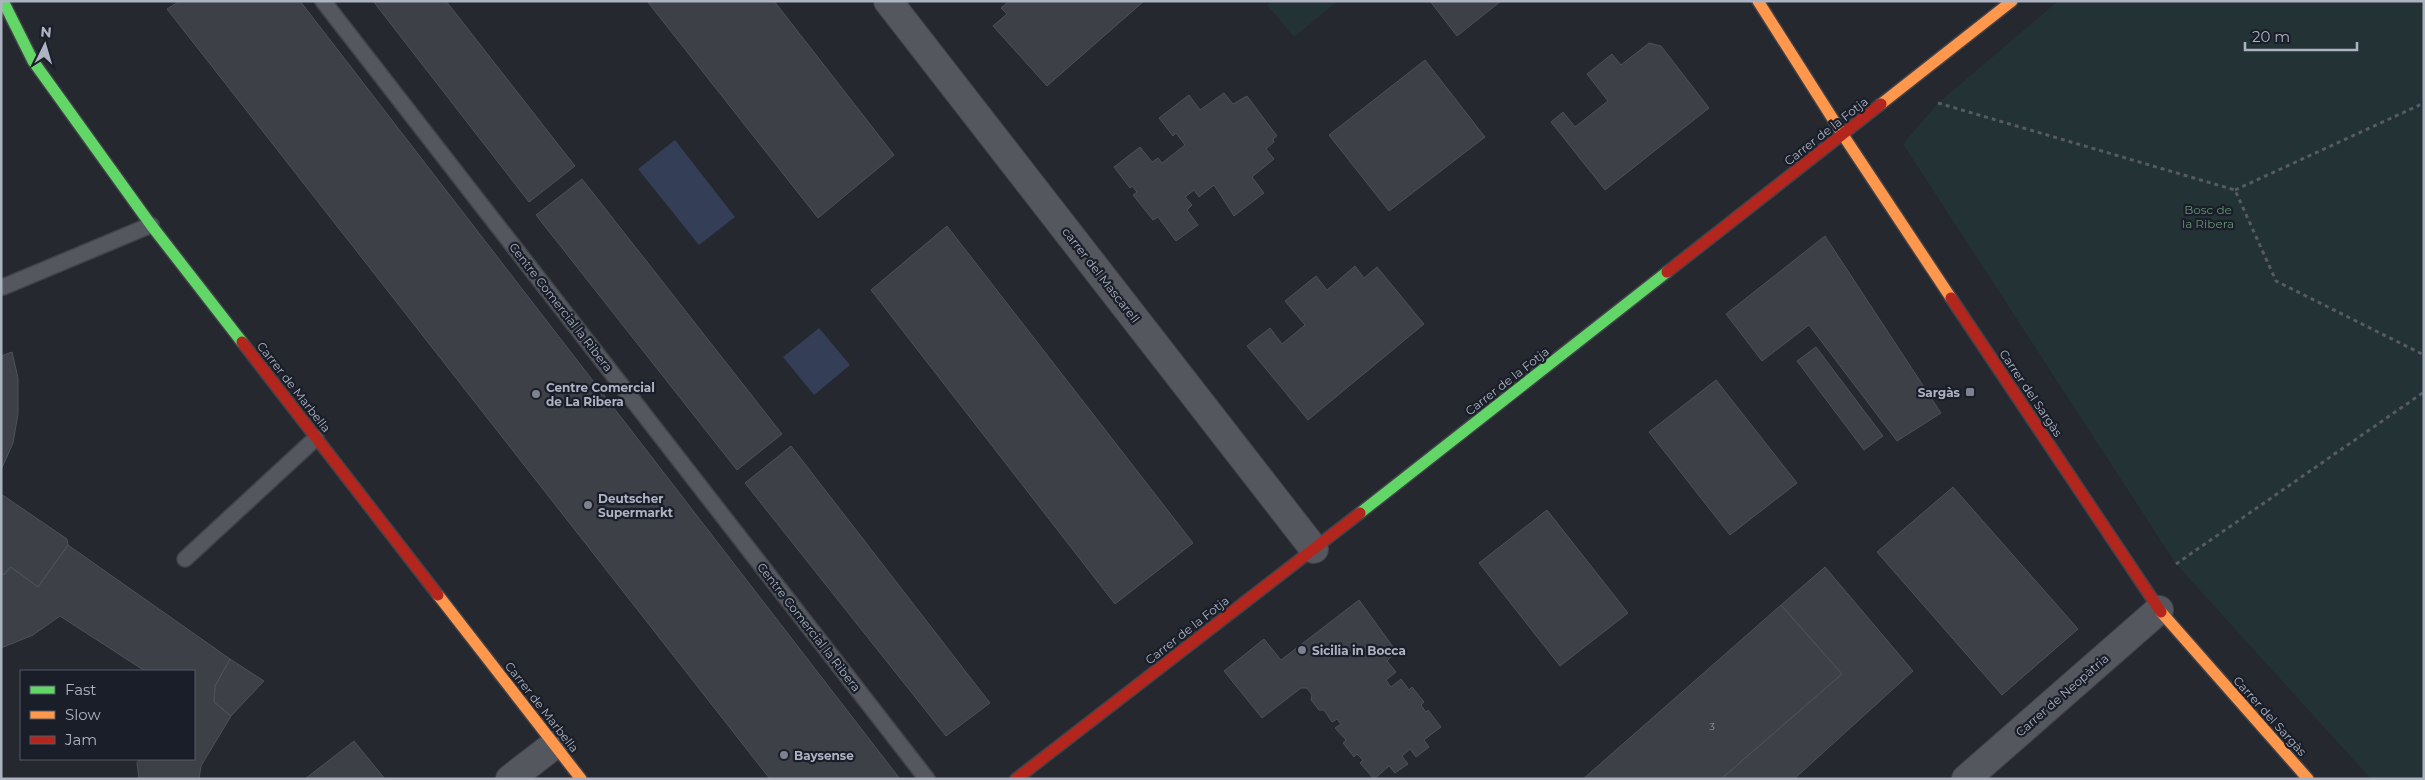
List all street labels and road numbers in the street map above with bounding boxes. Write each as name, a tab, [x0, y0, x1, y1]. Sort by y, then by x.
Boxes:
street label: Carrer de la Fotja	[1781, 94, 1871, 168]
street label: carrer del Mascarell	[1059, 224, 1143, 326]
street label: Centre Comercial la Ribera	[506, 240, 616, 374]
street label: Carrer de Marbella	[254, 339, 334, 435]
street label: Carrer de la Fotja	[1462, 344, 1552, 418]
street label: Carrer del Sargàs	[1996, 346, 2066, 440]
street label: Centre Comercial la Ribera	[754, 560, 864, 694]
street label: Carrer de la Fotja	[1142, 593, 1232, 667]
street label: Carrer de Neopàtria	[2012, 651, 2112, 739]
street label: Carrer de Marbella	[502, 659, 582, 755]
street label: Carrer del Sargàs	[2230, 673, 2310, 759]

